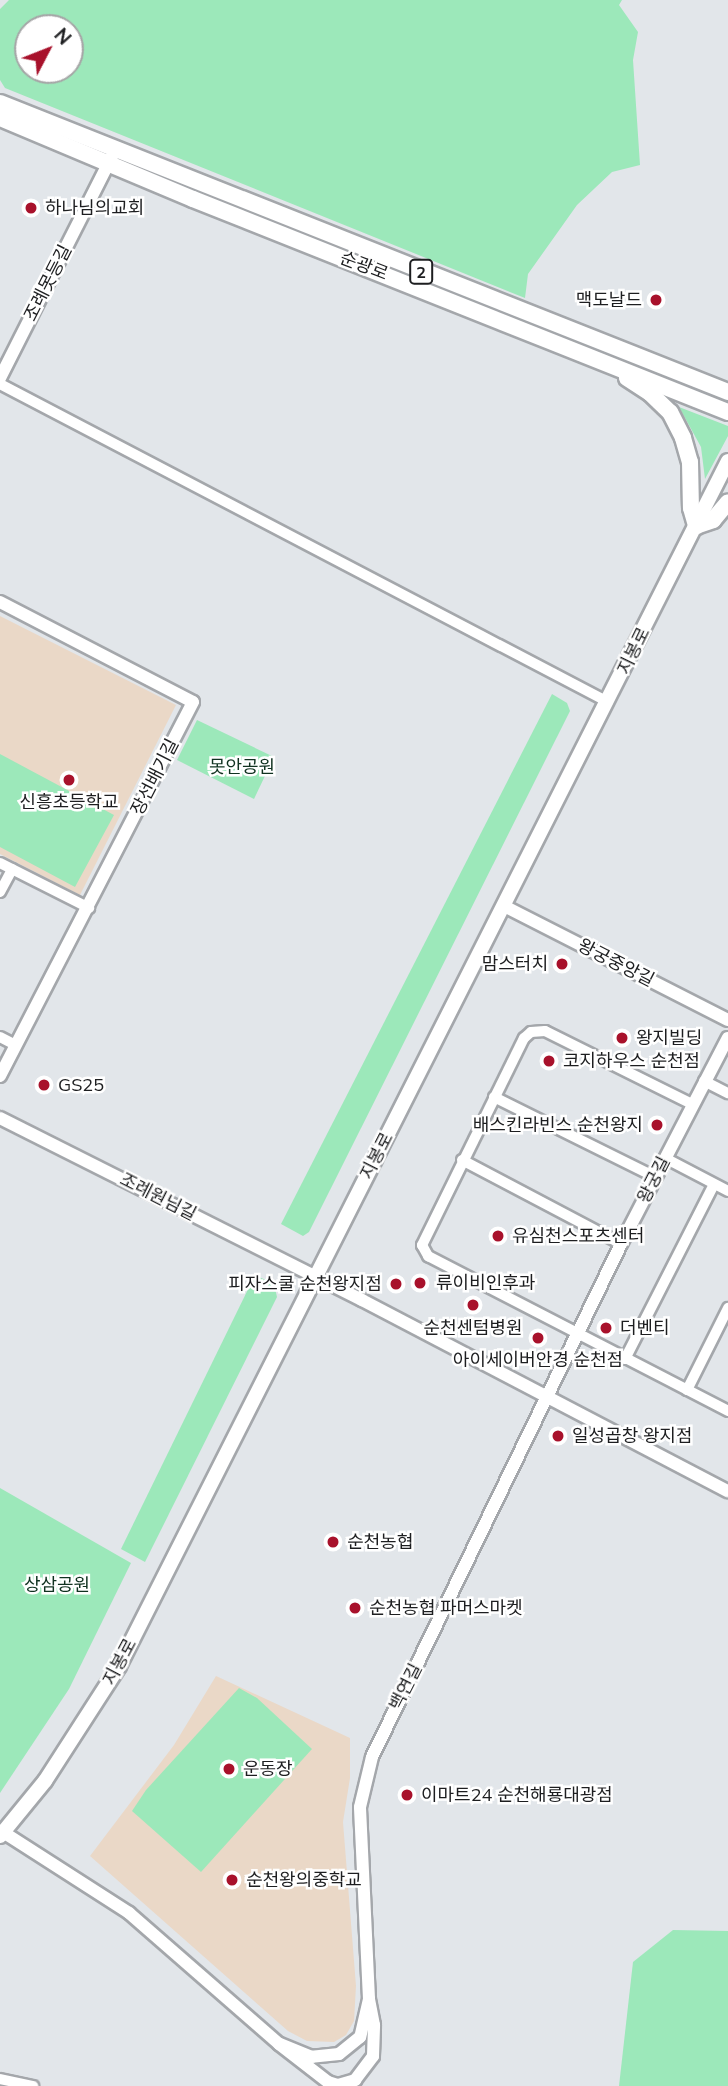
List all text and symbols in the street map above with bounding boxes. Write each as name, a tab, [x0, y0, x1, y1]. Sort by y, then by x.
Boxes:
north arrow	[14, 14, 84, 84]
text: N	[49, 23, 77, 50]
place label: 하나님의교회	[45, 197, 144, 219]
marker: 하나님의교회	[23, 200, 39, 216]
street label: 조례못등길	[20, 241, 76, 325]
street label: 순광로	[337, 247, 391, 285]
road number: 2	[409, 260, 433, 284]
place label: 맥도날드	[576, 289, 642, 311]
marker: 맥도날드	[648, 292, 664, 308]
street label: 지봉로	[613, 624, 655, 678]
street label: 장선배기길	[127, 735, 183, 819]
park label: 못안공원	[209, 756, 275, 778]
marker: 신흥초등학교	[61, 772, 77, 788]
place label: 신흥초등학교	[19, 791, 119, 813]
street label: 왕궁중앙길	[574, 935, 658, 991]
place label: 맘스터치	[482, 953, 548, 975]
marker: 맘스터치	[554, 956, 570, 972]
place label: 왕지빌딩	[636, 1027, 702, 1049]
marker: 왕지빌딩	[614, 1030, 630, 1046]
place label: 코지하우스 순천점	[563, 1050, 700, 1072]
marker: 코지하우스 순천점	[541, 1053, 557, 1069]
place label: GS25	[58, 1074, 104, 1096]
marker: GS25	[36, 1077, 52, 1093]
place label: 배스킨라빈스 순천왕지	[473, 1114, 643, 1136]
marker: 배스킨라빈스 순천왕지	[649, 1117, 665, 1133]
street label: 지봉로	[356, 1129, 398, 1183]
street label: 왕궁길	[633, 1153, 675, 1207]
street label: 조례원님길	[116, 1169, 200, 1225]
place label: 유심천스포츠센터	[512, 1225, 644, 1247]
marker: 유심천스포츠센터	[490, 1228, 506, 1244]
place label: 류이비인후과	[436, 1272, 535, 1294]
place label: 피자스쿨 순천왕지점	[228, 1273, 382, 1295]
marker: 류이비인후과	[410, 1273, 430, 1293]
marker: 피자스쿨 순천왕지점	[388, 1276, 404, 1292]
marker: 순천센텀병원	[463, 1295, 483, 1315]
place label: 순천센텀병원	[423, 1317, 523, 1339]
place label: 더벤티	[620, 1317, 670, 1339]
marker: 더벤티	[598, 1320, 614, 1336]
marker: 아이세이버안경 순천점	[530, 1330, 546, 1346]
place label: 아이세이버안경 순천점	[453, 1349, 623, 1371]
place label: 일성곱창 왕지점	[572, 1425, 693, 1447]
marker: 일성곱창 왕지점	[550, 1428, 566, 1444]
place label: 순천농협	[347, 1531, 413, 1553]
marker: 순천농협	[325, 1534, 341, 1550]
park label: 상삼공원	[24, 1574, 90, 1596]
place label: 순천농협 파머스마켓	[369, 1597, 523, 1619]
marker: 순천농협 파머스마켓	[347, 1600, 363, 1616]
street label: 지봉로	[99, 1635, 141, 1689]
street label: 백연길	[385, 1660, 427, 1714]
place label: 운동장	[243, 1758, 293, 1780]
marker: 운동장	[221, 1761, 237, 1777]
place label: 이마트24 순천해룡대광점	[421, 1784, 613, 1806]
marker: 이마트24 순천해룡대광점	[399, 1787, 415, 1803]
place label: 순천왕의중학교	[246, 1869, 362, 1891]
marker: 순천왕의중학교	[224, 1872, 240, 1888]

